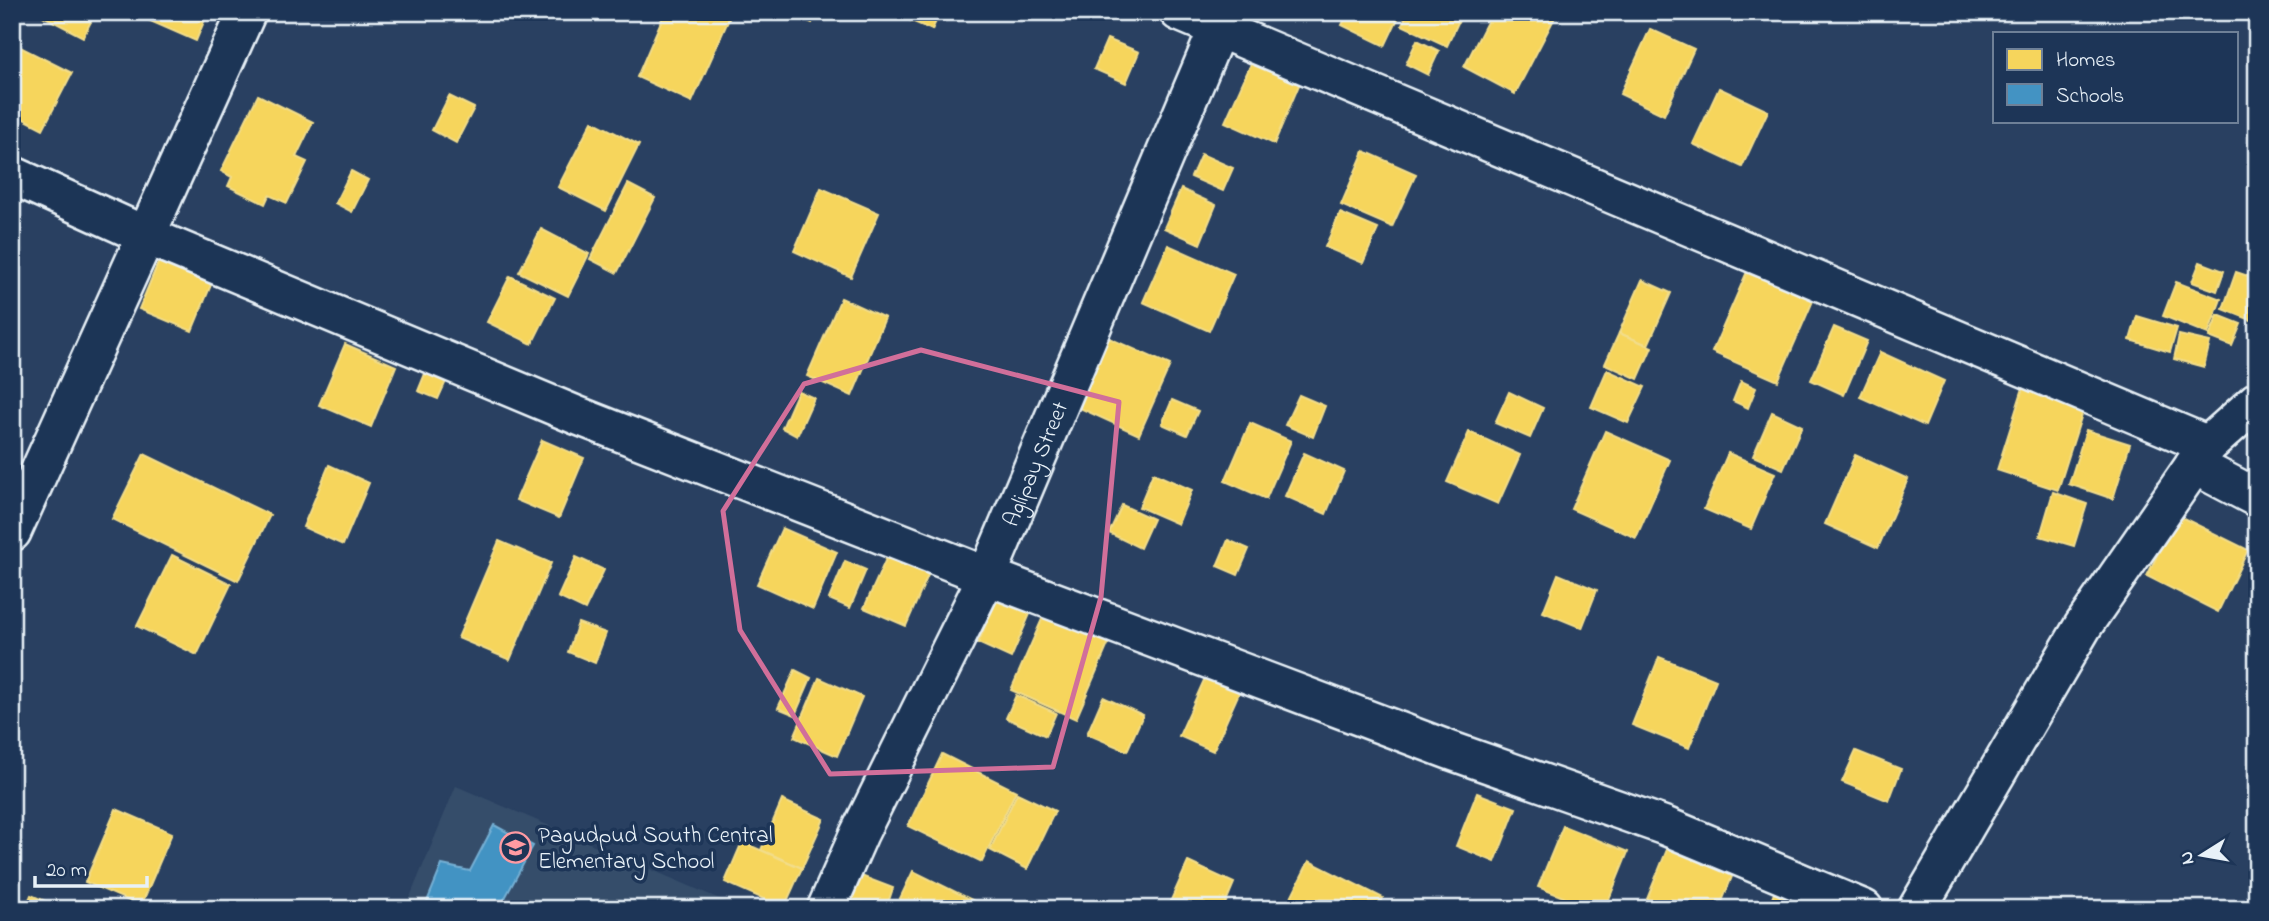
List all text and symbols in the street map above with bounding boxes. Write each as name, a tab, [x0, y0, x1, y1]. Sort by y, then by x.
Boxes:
legend	[1993, 32, 2238, 122]
text: Homes	[2056, 46, 2116, 76]
text: Schools	[2056, 82, 2124, 112]
street label: Aglipay Street	[996, 397, 1078, 532]
place label: Pagudpud South Central Elementary School	[538, 820, 773, 881]
north arrow	[2168, 820, 2238, 890]
school or university icon: Pagudpud South Central Elementary School	[498, 830, 532, 864]
scale bar	[35, 844, 147, 888]
text: N	[2173, 849, 2202, 867]
text: 20 m	[46, 856, 87, 886]

